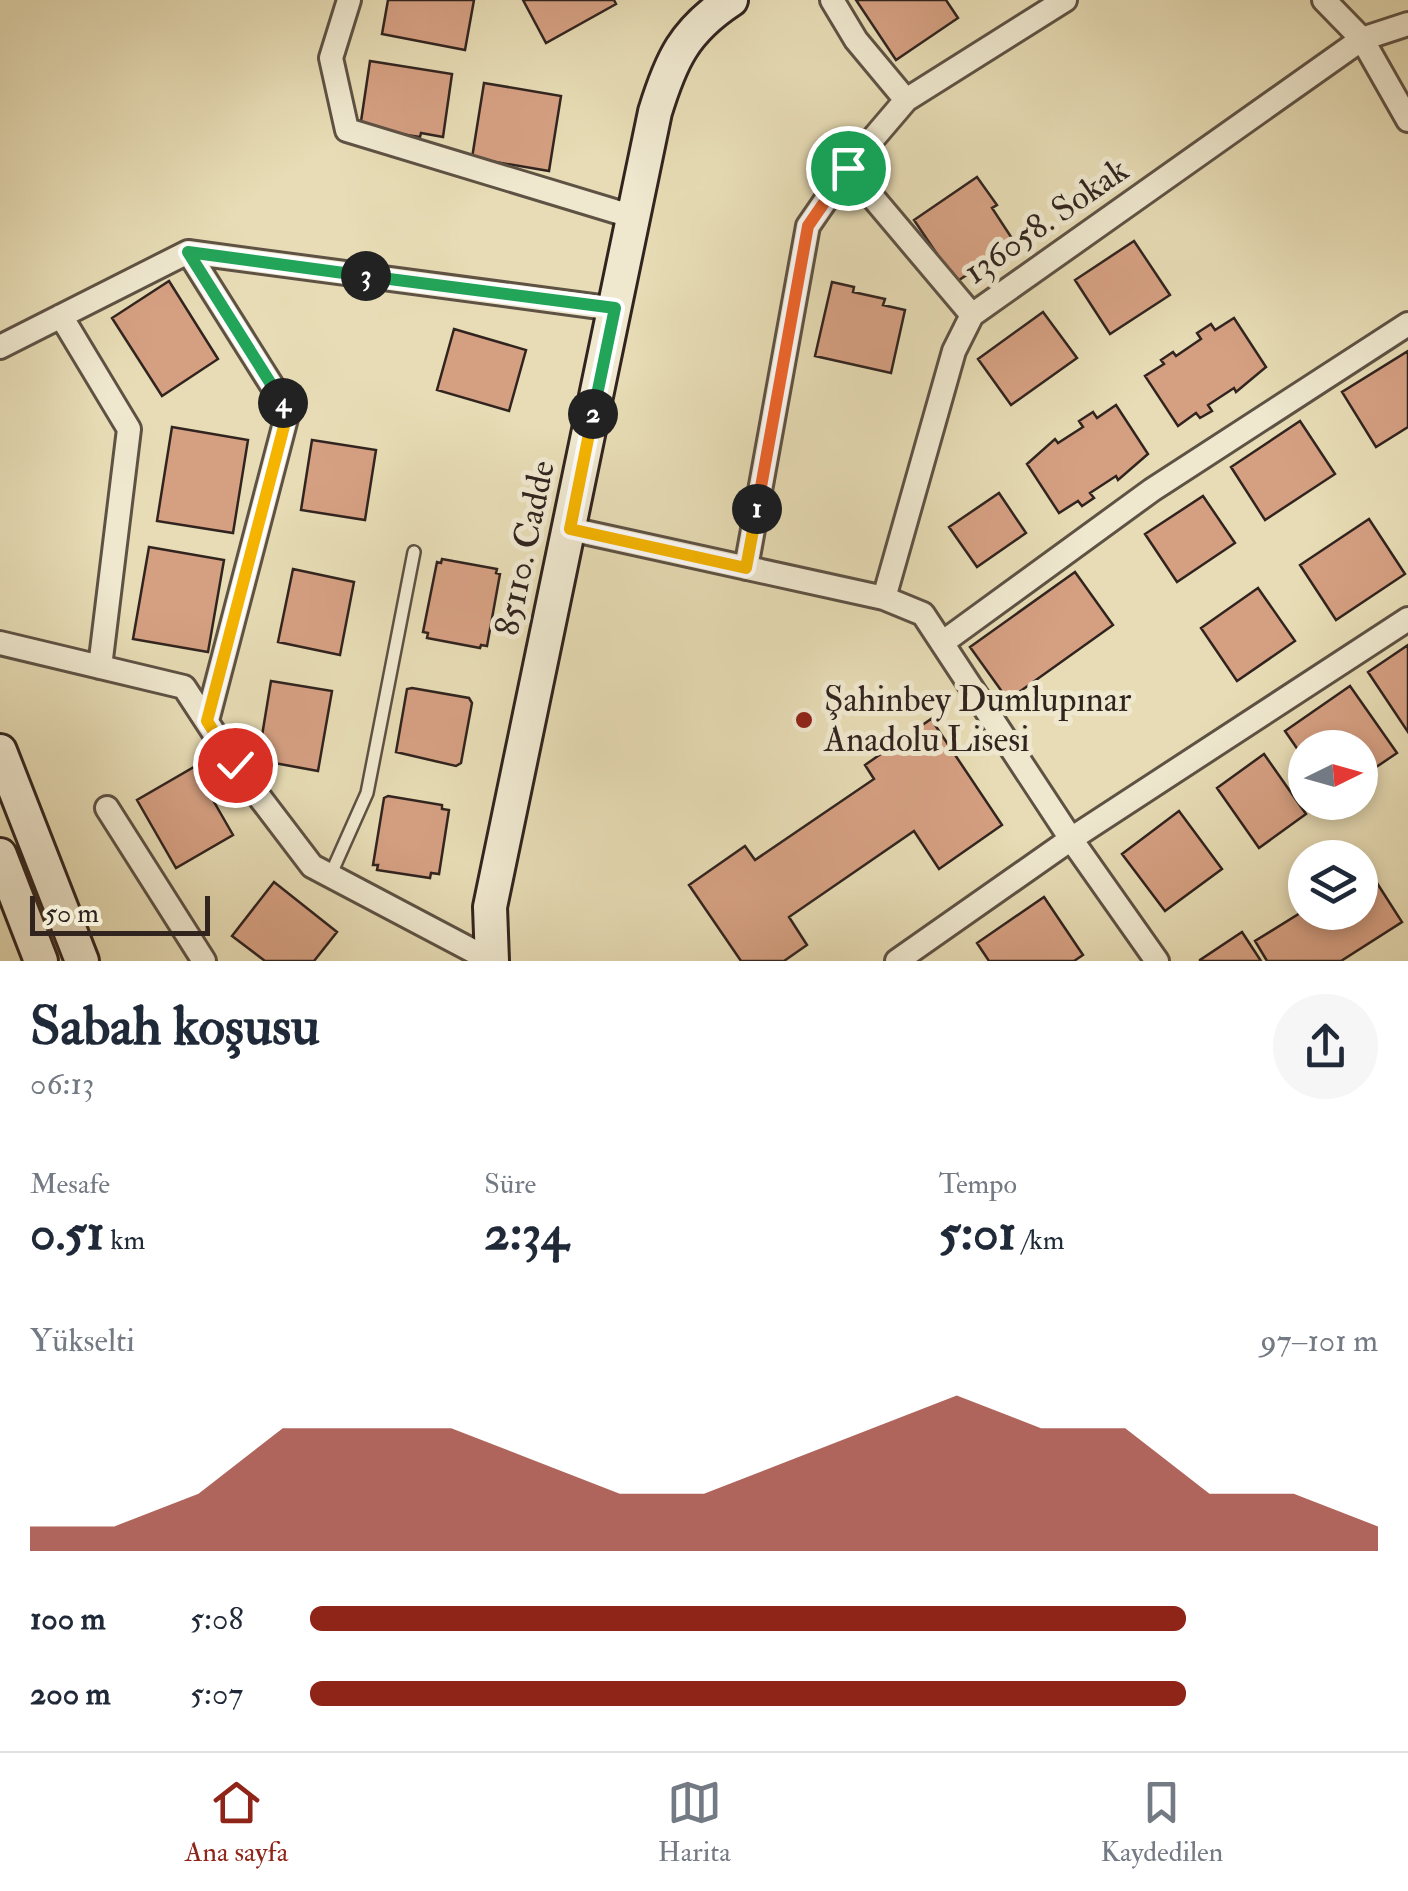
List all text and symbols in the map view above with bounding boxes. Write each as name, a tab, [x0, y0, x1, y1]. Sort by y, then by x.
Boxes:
pin	[806, 126, 891, 211]
icon: arrive	[821, 141, 876, 196]
street label: 136058. Sokak	[955, 148, 1137, 294]
pin: 3	[341, 251, 391, 301]
text: 3	[361, 258, 371, 293]
pin: 4	[258, 378, 308, 428]
text: 4	[275, 385, 291, 420]
pin: 2	[568, 389, 618, 439]
text: 2	[586, 396, 600, 431]
street label: 85110. Cadde	[485, 457, 565, 639]
pin: 1	[732, 484, 782, 534]
text: 1	[752, 491, 762, 526]
place label: Şahinbey Dumlupınar Anadolu Lisesi	[823, 678, 1131, 762]
marker: Şahinbey Dumlupınar Anadolu Lisesi	[793, 709, 815, 731]
pin	[193, 723, 278, 808]
north arrow	[1288, 730, 1378, 820]
map controls	[1288, 730, 1378, 930]
icon: check	[208, 738, 263, 793]
button: layers	[1288, 840, 1378, 930]
scale bar	[30, 891, 210, 936]
text: 50 m	[45, 896, 99, 931]
text: Sabah koşusu	[30, 992, 320, 1061]
button: share	[1273, 994, 1378, 1099]
text: 06:13	[30, 1064, 94, 1104]
text: Mesafe	[30, 1167, 110, 1202]
text: Süre	[484, 1167, 536, 1202]
text: Tempo	[939, 1167, 1017, 1202]
text: 0.51	[30, 1202, 104, 1265]
text: 2:34	[484, 1202, 568, 1265]
text: 5:01	[939, 1202, 1016, 1265]
text: km	[104, 1223, 145, 1258]
text: /km	[1016, 1223, 1064, 1258]
text: Yükselti	[30, 1321, 135, 1361]
text: 97–101 m	[1260, 1321, 1378, 1361]
text: 100 m	[30, 1599, 106, 1639]
text: 5:08	[190, 1599, 243, 1639]
text: 200 m	[30, 1674, 111, 1714]
text: 5:07	[190, 1674, 243, 1714]
tab: Ana sayfa	[185, 1775, 288, 1870]
tab: Harita	[658, 1775, 731, 1870]
tab: Kaydedilen	[1100, 1775, 1223, 1870]

